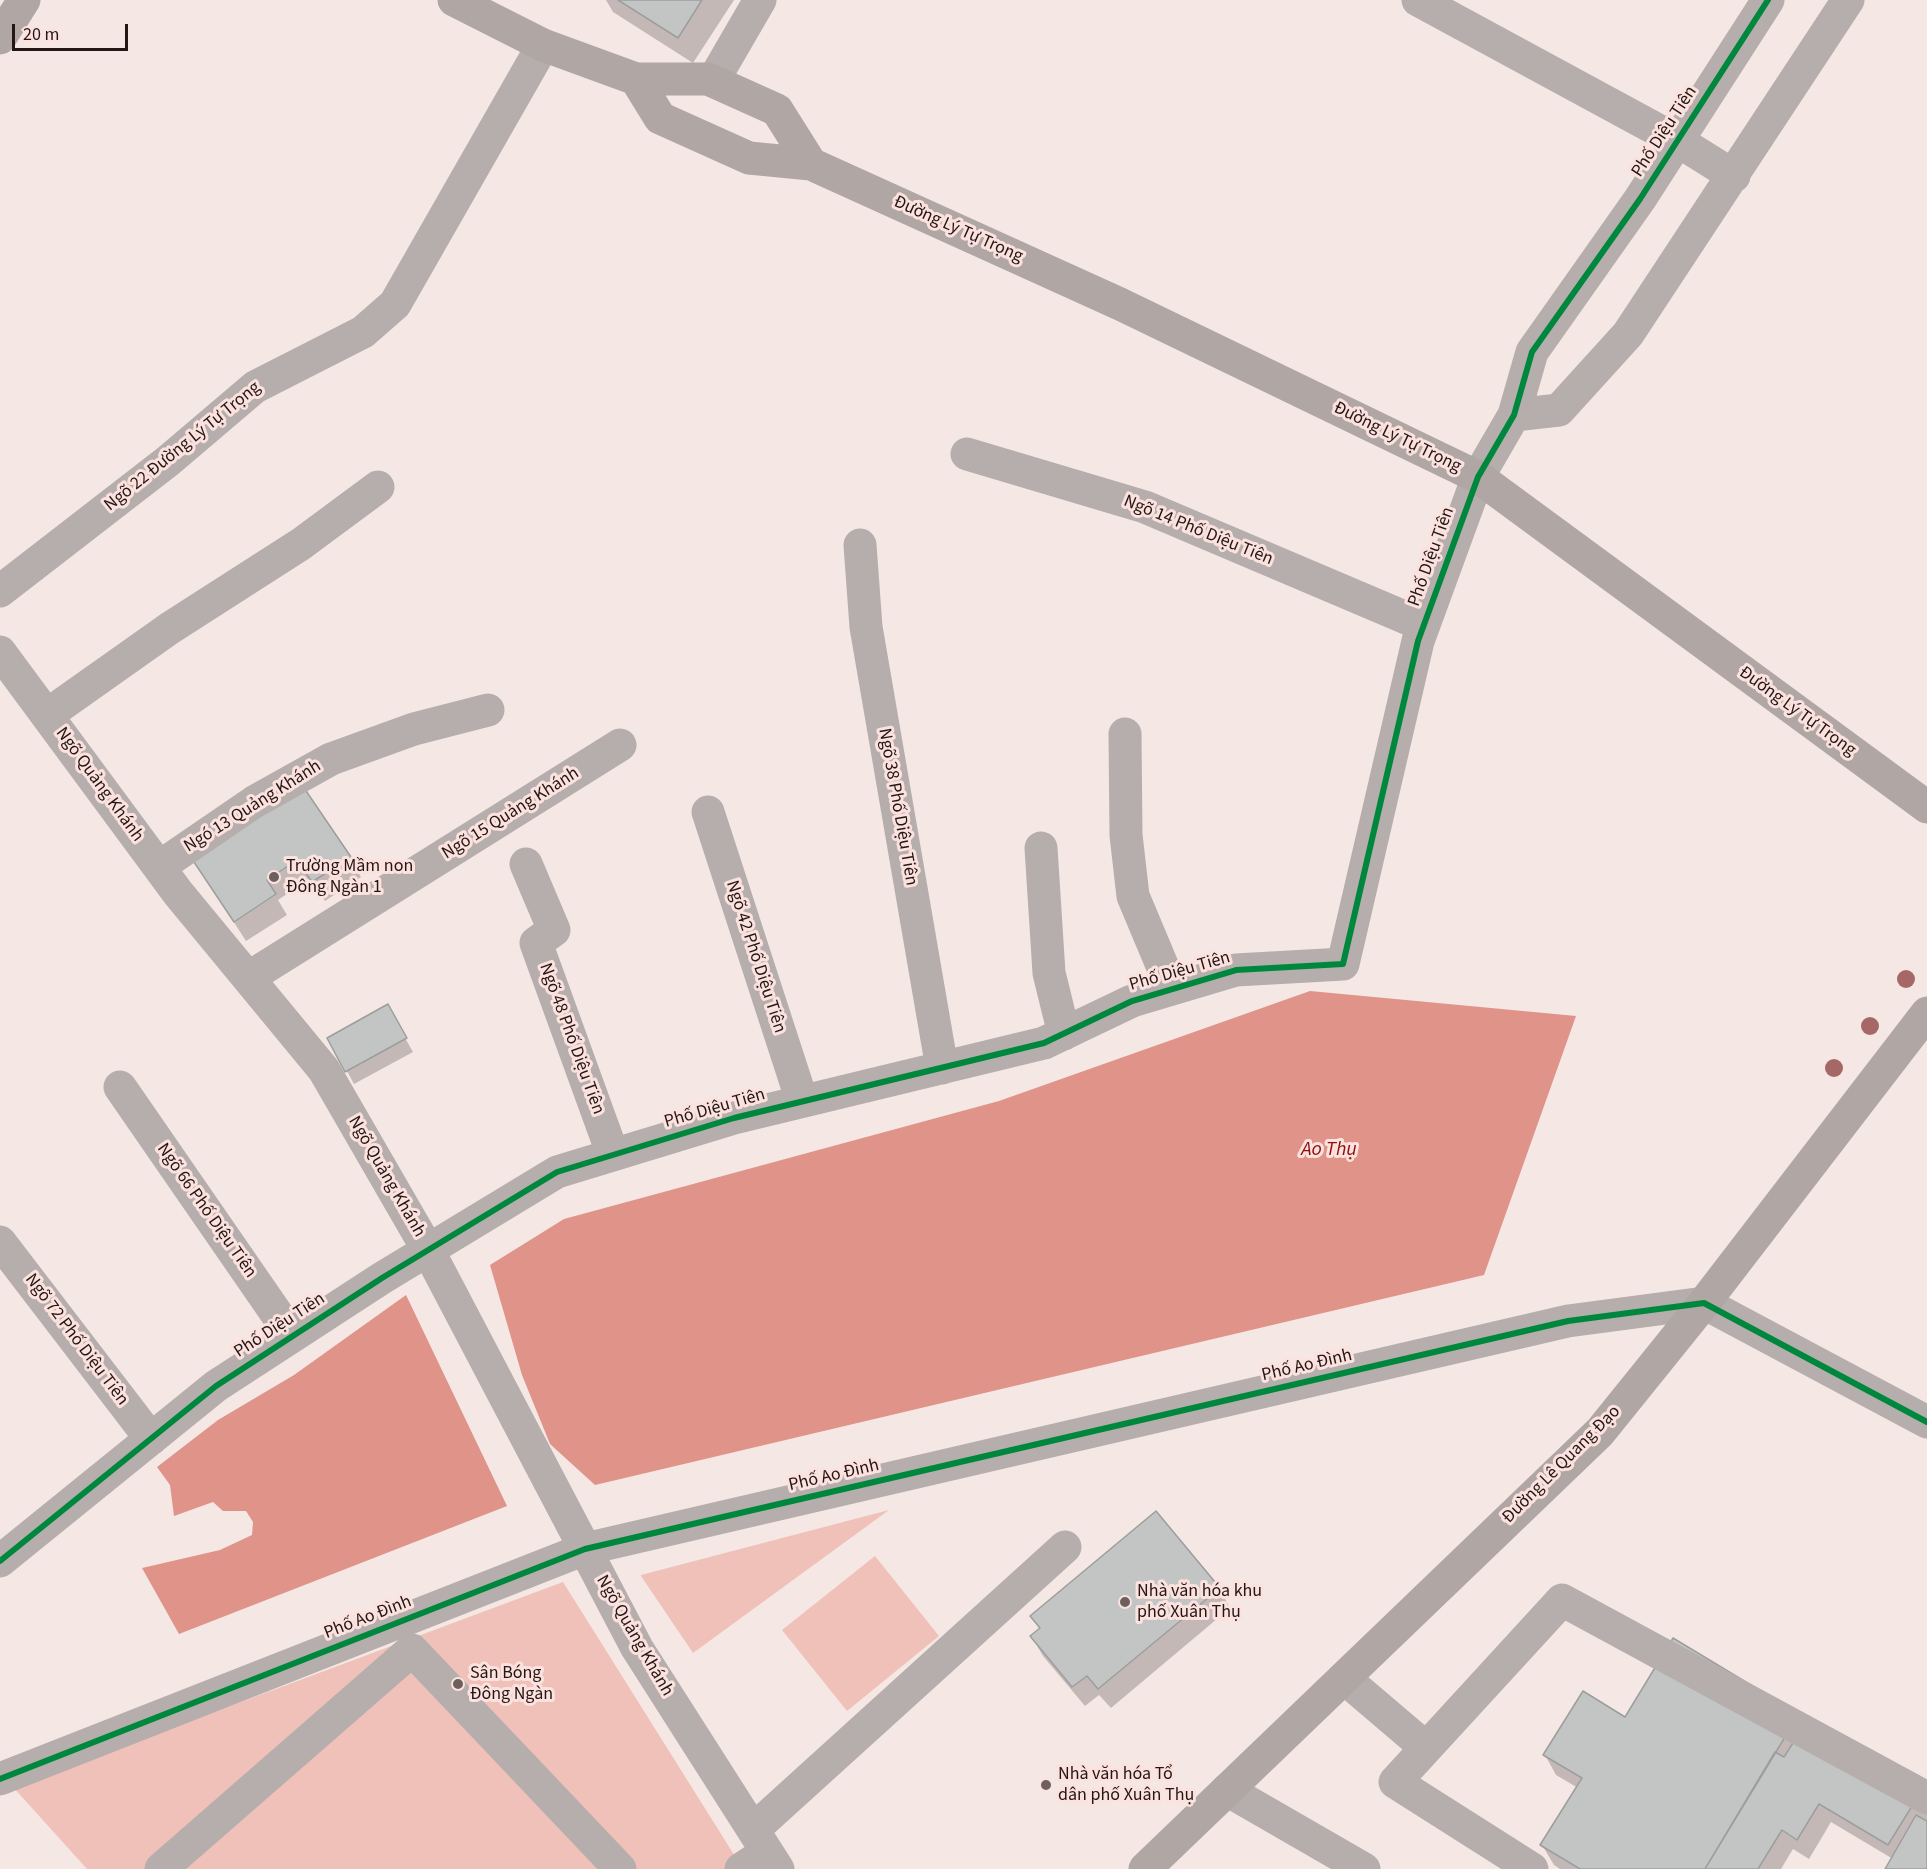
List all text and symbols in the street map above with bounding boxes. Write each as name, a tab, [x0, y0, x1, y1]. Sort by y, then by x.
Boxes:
scale bar	[15, 12, 130, 50]
text: 20 m	[23, 22, 59, 47]
street label: Phố Diệu Tiên	[1628, 83, 1702, 181]
street label: Đường Lý Tự Trọng	[890, 192, 1026, 268]
street label: Ngõ 22 Đường Lý Tự Trọng	[101, 377, 265, 517]
street label: Đường Lý Tự Trọng	[1330, 398, 1464, 478]
street label: Ngõ 14 Phố Diệu Tiên	[1120, 491, 1276, 571]
street label: Phố Diệu Tiên	[1404, 504, 1460, 610]
street label: Đường Lý Tự Trọng	[1734, 662, 1860, 762]
street label: Ngõ Quảng Khánh	[50, 724, 148, 846]
street label: Ngõ 38 Phố Diệu Tiên	[873, 727, 921, 887]
street label: Ngó 13 Quảng Khánh	[180, 756, 326, 858]
street label: Ngõ 15 Quảng Khánh	[438, 763, 584, 865]
place label: Trường Mầm non Đông Ngàn 1	[286, 856, 413, 898]
marker: Trường Mầm non Đông Ngàn 1	[267, 870, 281, 884]
street label: Ngõ 42 Phố Diệu Tiên	[720, 878, 790, 1036]
street label: Phố Diệu Tiên	[1127, 947, 1233, 997]
street label: Ngõ 48 Phố Diệu Tiên	[534, 960, 608, 1118]
street label: Phố Diệu Tiên	[662, 1084, 768, 1134]
street label: Ngõ Quảng Khánh	[343, 1113, 429, 1241]
water label: Ao Thụ	[1301, 1139, 1357, 1163]
street label: Ngõ 66 Phố Diệu Tiên	[151, 1140, 261, 1282]
street label: Ngõ 72 Phố Diệu Tiên	[19, 1270, 133, 1410]
street label: Phố Diệu Tiên	[231, 1289, 329, 1363]
street label: Phố Ao Đình	[1260, 1345, 1354, 1387]
street label: Đường Lê Quang Đạo	[1498, 1401, 1626, 1529]
street label: Phố Ao Đình	[787, 1455, 881, 1497]
street label: Ngõ Quảng Khánh	[591, 1572, 677, 1700]
place label: Nhà văn hóa khu phố Xuân Thụ	[1137, 1581, 1262, 1624]
street label: Phố Ao Đình	[321, 1591, 415, 1645]
marker: Nhà văn hóa khu phố Xuân Thụ	[1118, 1595, 1132, 1609]
place label: Sân Bóng Đông Ngàn	[470, 1663, 553, 1706]
marker: Sân Bóng Đông Ngàn	[451, 1677, 465, 1691]
place label: Nhà văn hóa Tổ dân phố Xuân Thụ	[1058, 1764, 1194, 1806]
marker: Nhà văn hóa Tổ dân phố Xuân Thụ	[1039, 1778, 1053, 1792]

